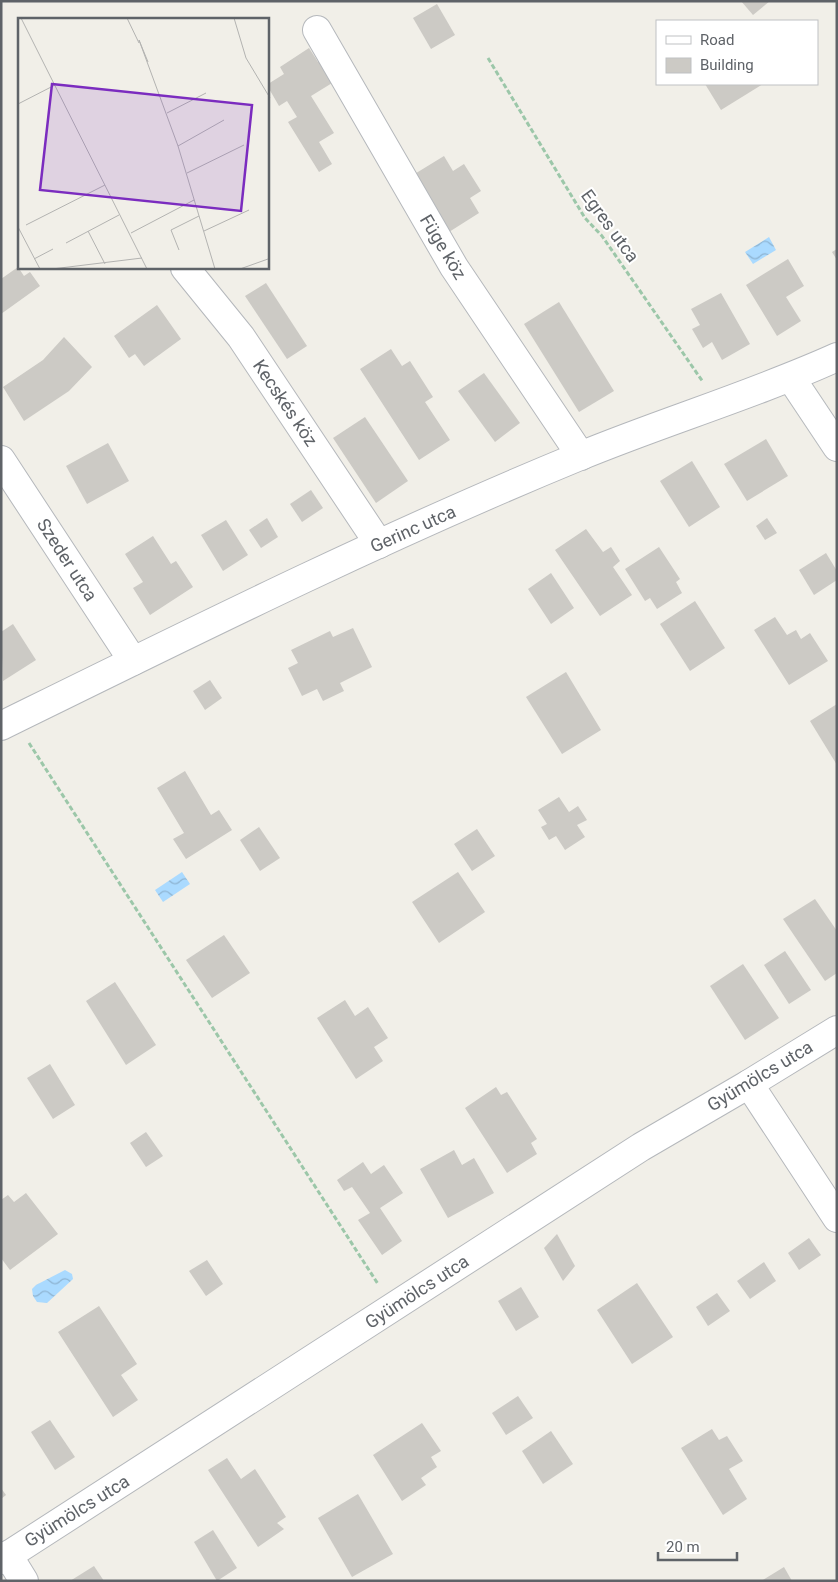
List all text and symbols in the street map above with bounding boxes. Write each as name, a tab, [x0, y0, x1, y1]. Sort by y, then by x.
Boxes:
inset map	[18, 18, 269, 269]
legend	[656, 20, 818, 85]
text: Road	[700, 31, 734, 49]
text: Building	[700, 56, 754, 74]
street label: Egres utca	[577, 185, 644, 266]
street label: Füge köz	[416, 210, 471, 283]
street label: Kecskés köz	[249, 356, 322, 450]
street label: Gerinc utca	[367, 500, 459, 557]
street label: Szeder utca	[33, 514, 102, 605]
street label: Gyümölcs utca	[703, 1036, 816, 1115]
street label: Gyümölcs utca	[361, 1250, 472, 1333]
street label: Gyümölcs utca	[21, 1470, 133, 1551]
scale bar	[658, 1530, 737, 1562]
text: 20 m	[666, 1538, 700, 1556]

